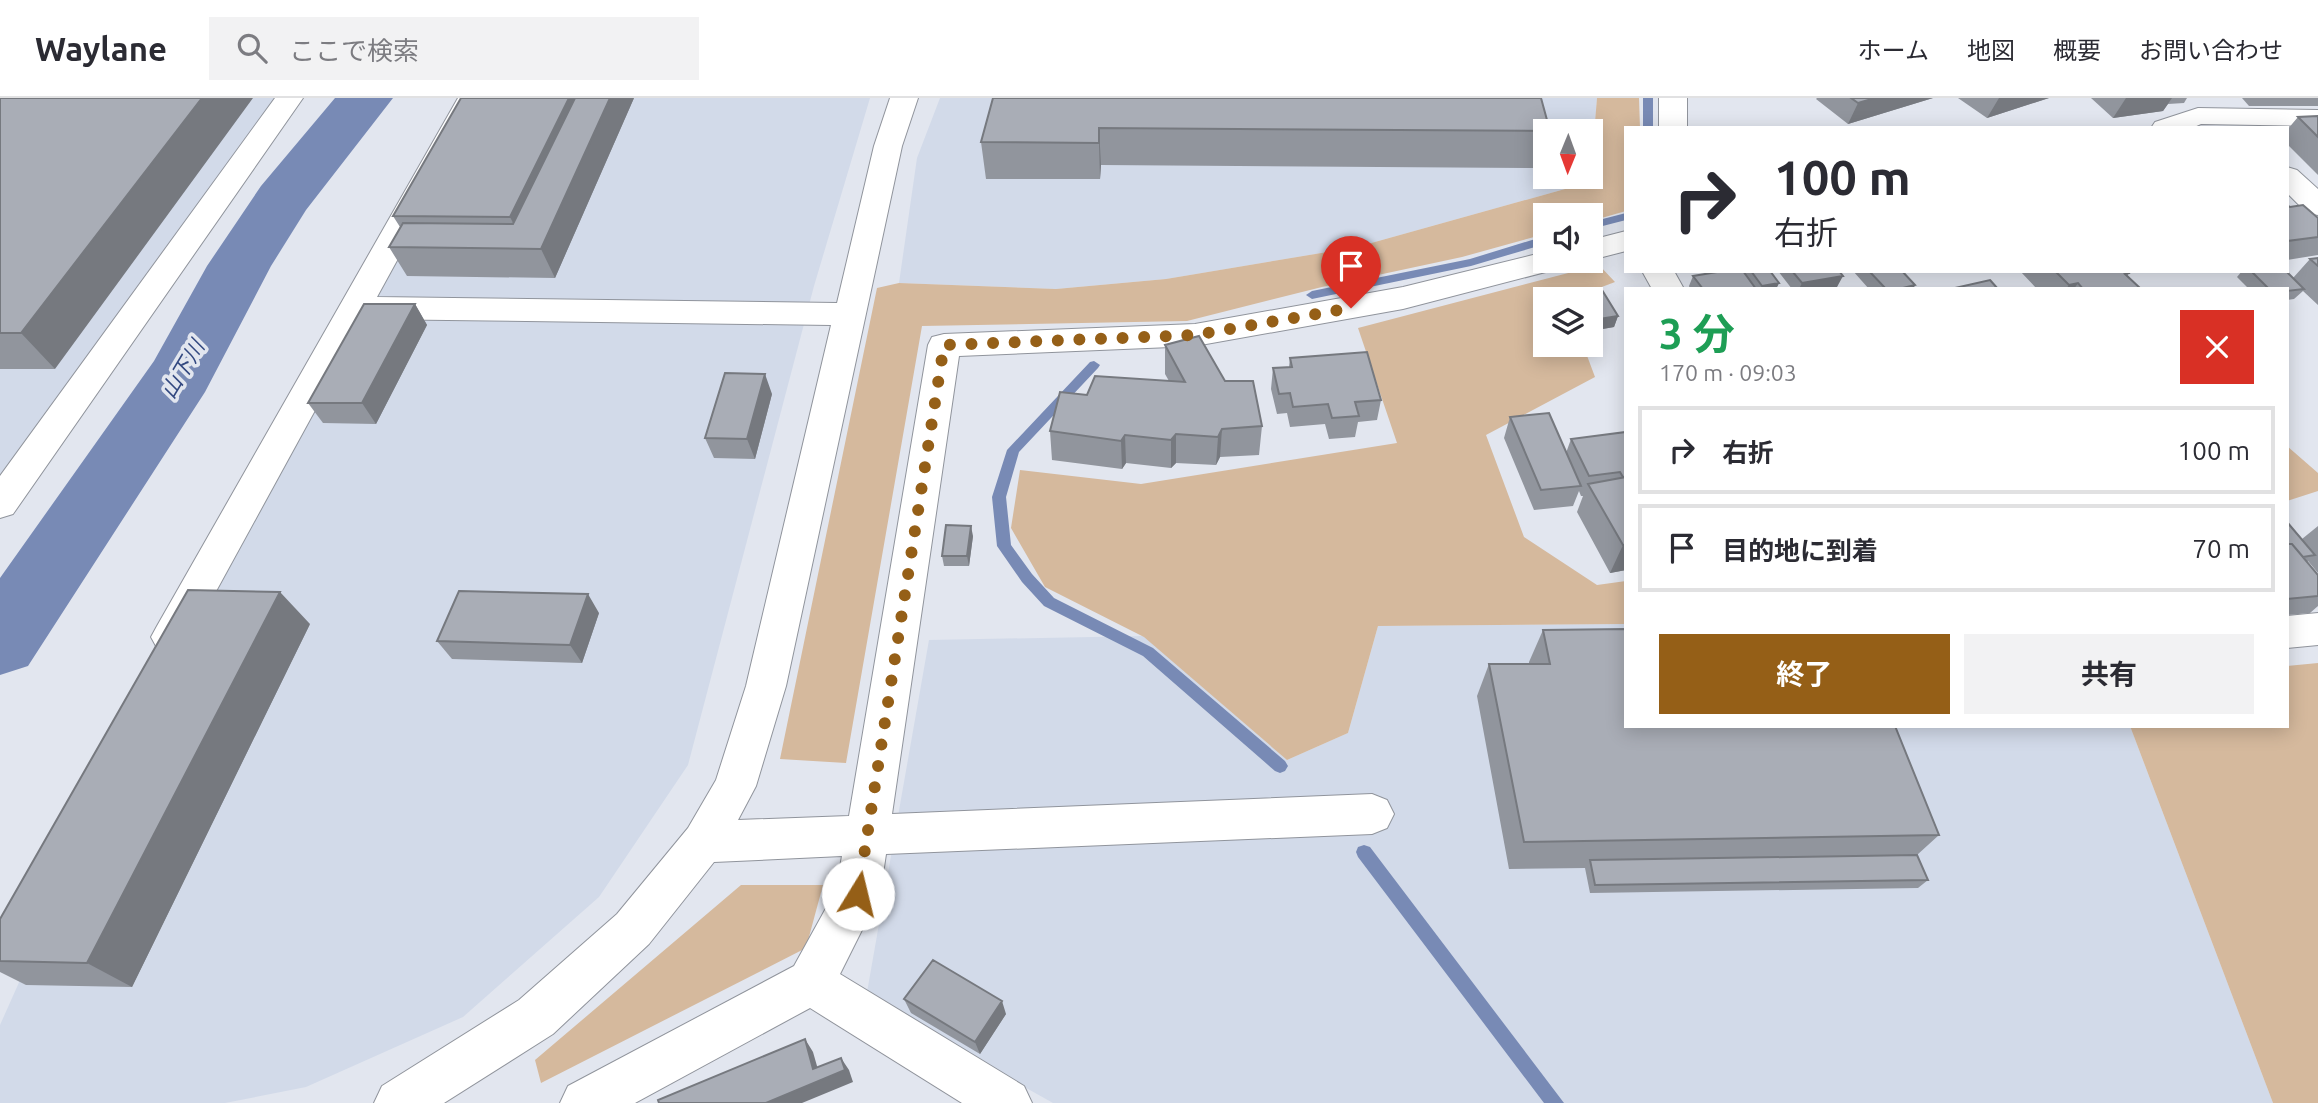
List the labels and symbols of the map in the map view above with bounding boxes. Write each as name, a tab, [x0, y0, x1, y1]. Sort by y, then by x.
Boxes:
north arrow	[1533, 119, 1603, 189]
pin	[1321, 236, 1381, 308]
water label: 山下川	[155, 334, 210, 402]
position arrow	[821, 857, 895, 931]

